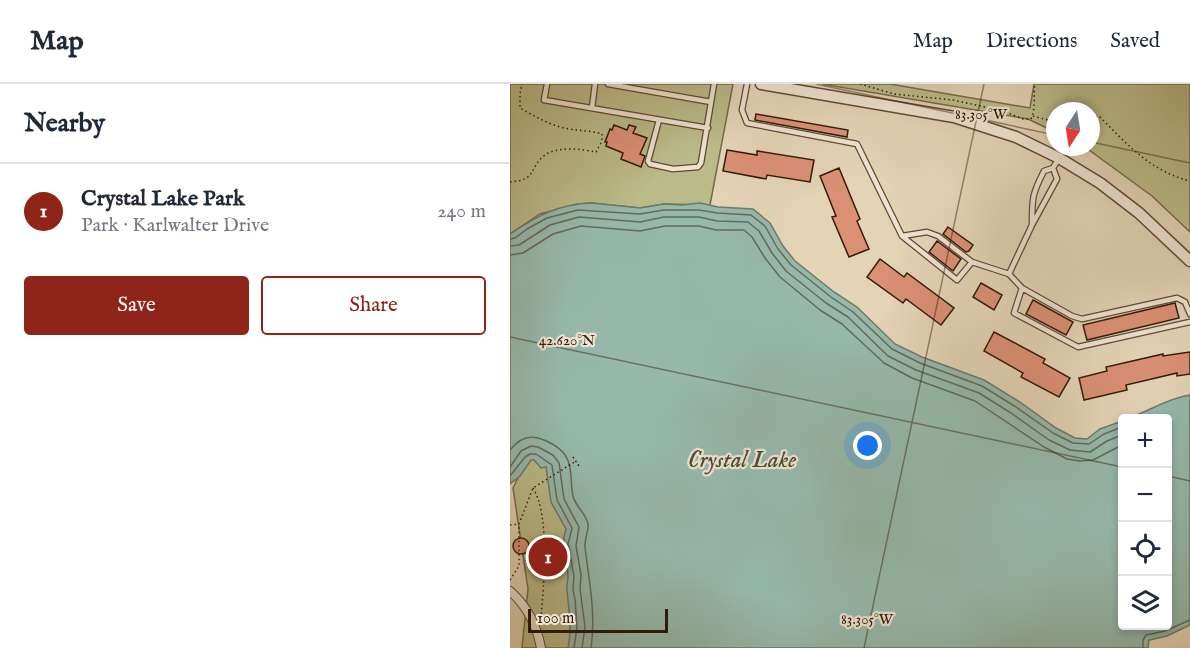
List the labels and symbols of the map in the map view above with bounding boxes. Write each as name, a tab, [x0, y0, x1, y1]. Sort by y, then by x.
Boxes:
north arrow	[1046, 102, 1100, 156]
text: 83.305°W	[955, 105, 1008, 124]
text: 42.620°N	[539, 331, 595, 350]
your location	[853, 431, 882, 460]
water label: Crystal Lake	[688, 445, 796, 476]
pin: 1	[528, 534, 567, 580]
scale bar	[528, 606, 668, 634]
text: 83.305°W	[841, 610, 894, 629]

